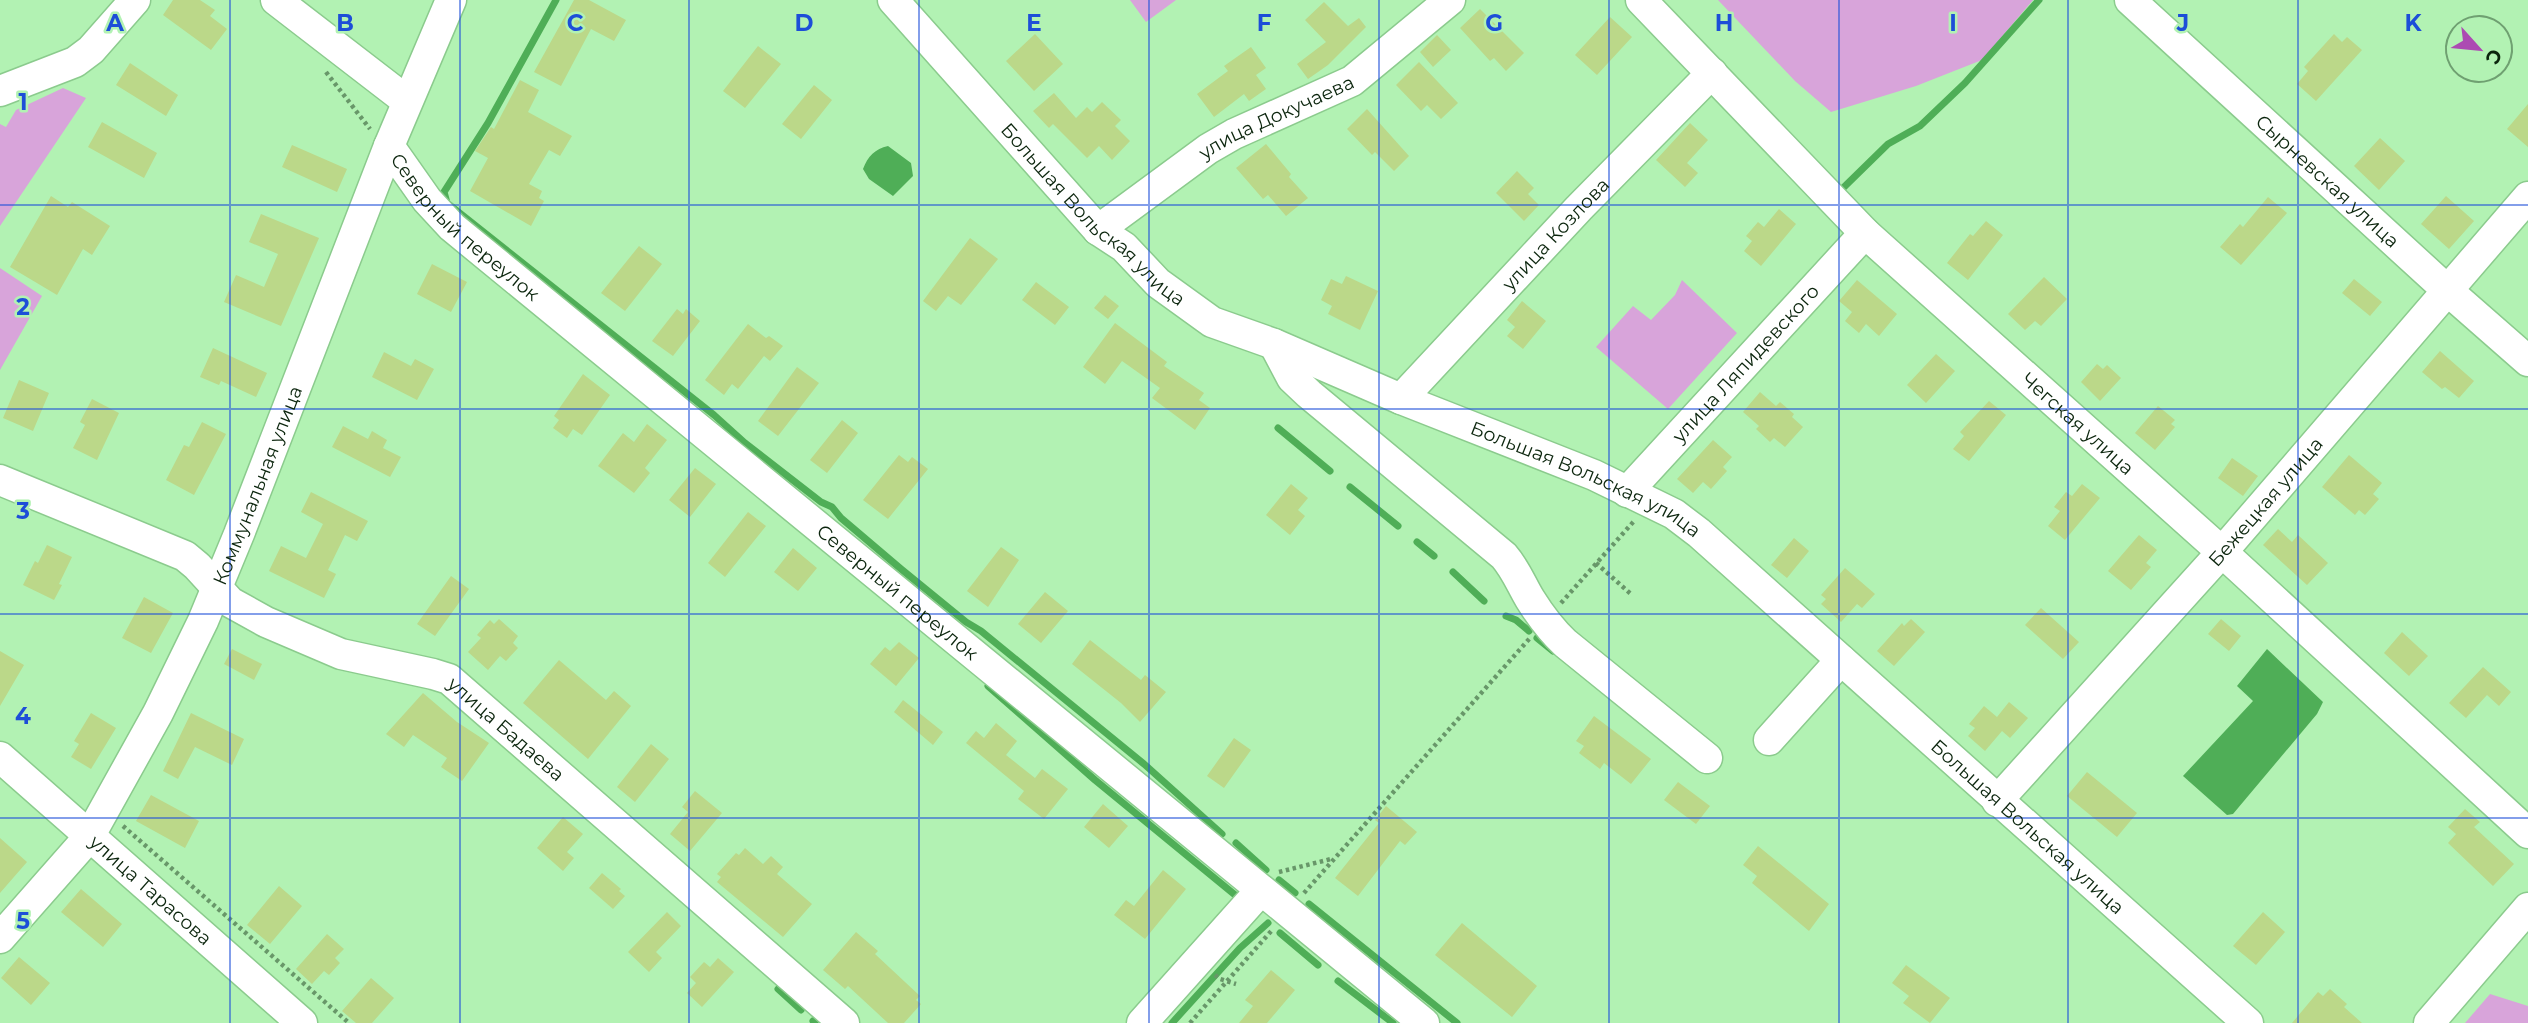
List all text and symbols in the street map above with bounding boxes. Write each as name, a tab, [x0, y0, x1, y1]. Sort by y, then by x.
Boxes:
text: A	[105, 9, 124, 37]
text: B	[336, 9, 354, 37]
text: C	[567, 9, 584, 37]
text: D	[795, 9, 814, 37]
text: E	[1026, 9, 1042, 37]
text: F	[1257, 9, 1272, 37]
text: G	[1485, 9, 1503, 37]
text: H	[1715, 9, 1733, 37]
text: I	[1949, 9, 1957, 37]
text: J	[2176, 9, 2189, 37]
text: K	[2404, 9, 2422, 37]
north arrow	[2444, 14, 2514, 84]
text: С	[2480, 45, 2507, 68]
street label: улица Докучаева	[1193, 70, 1357, 164]
text: 1	[18, 88, 28, 116]
street label: Сырневская улица	[2251, 110, 2404, 252]
street label: Большая Вольская улица	[996, 118, 1190, 310]
street label: Северный переулок	[386, 149, 544, 306]
street label: улица Козлова	[1496, 173, 1614, 296]
street label: улица Ляпидевского	[1666, 279, 1824, 448]
text: 2	[16, 293, 30, 321]
street label: Чегская улица	[2017, 367, 2139, 479]
street label: Коммунальная улица	[208, 383, 307, 588]
street label: Большая Вольская улица	[1467, 416, 1705, 542]
street label: Бежецкая улица	[2203, 432, 2327, 571]
text: 3	[15, 497, 30, 525]
street label: Северный переулок	[812, 519, 983, 665]
street label: улица Бадаева	[442, 671, 569, 786]
text: 4	[15, 702, 31, 730]
street label: Большая Вольская улица	[1926, 734, 2129, 919]
street label: улица Тарасова	[84, 829, 217, 950]
text: 5	[16, 907, 30, 935]

